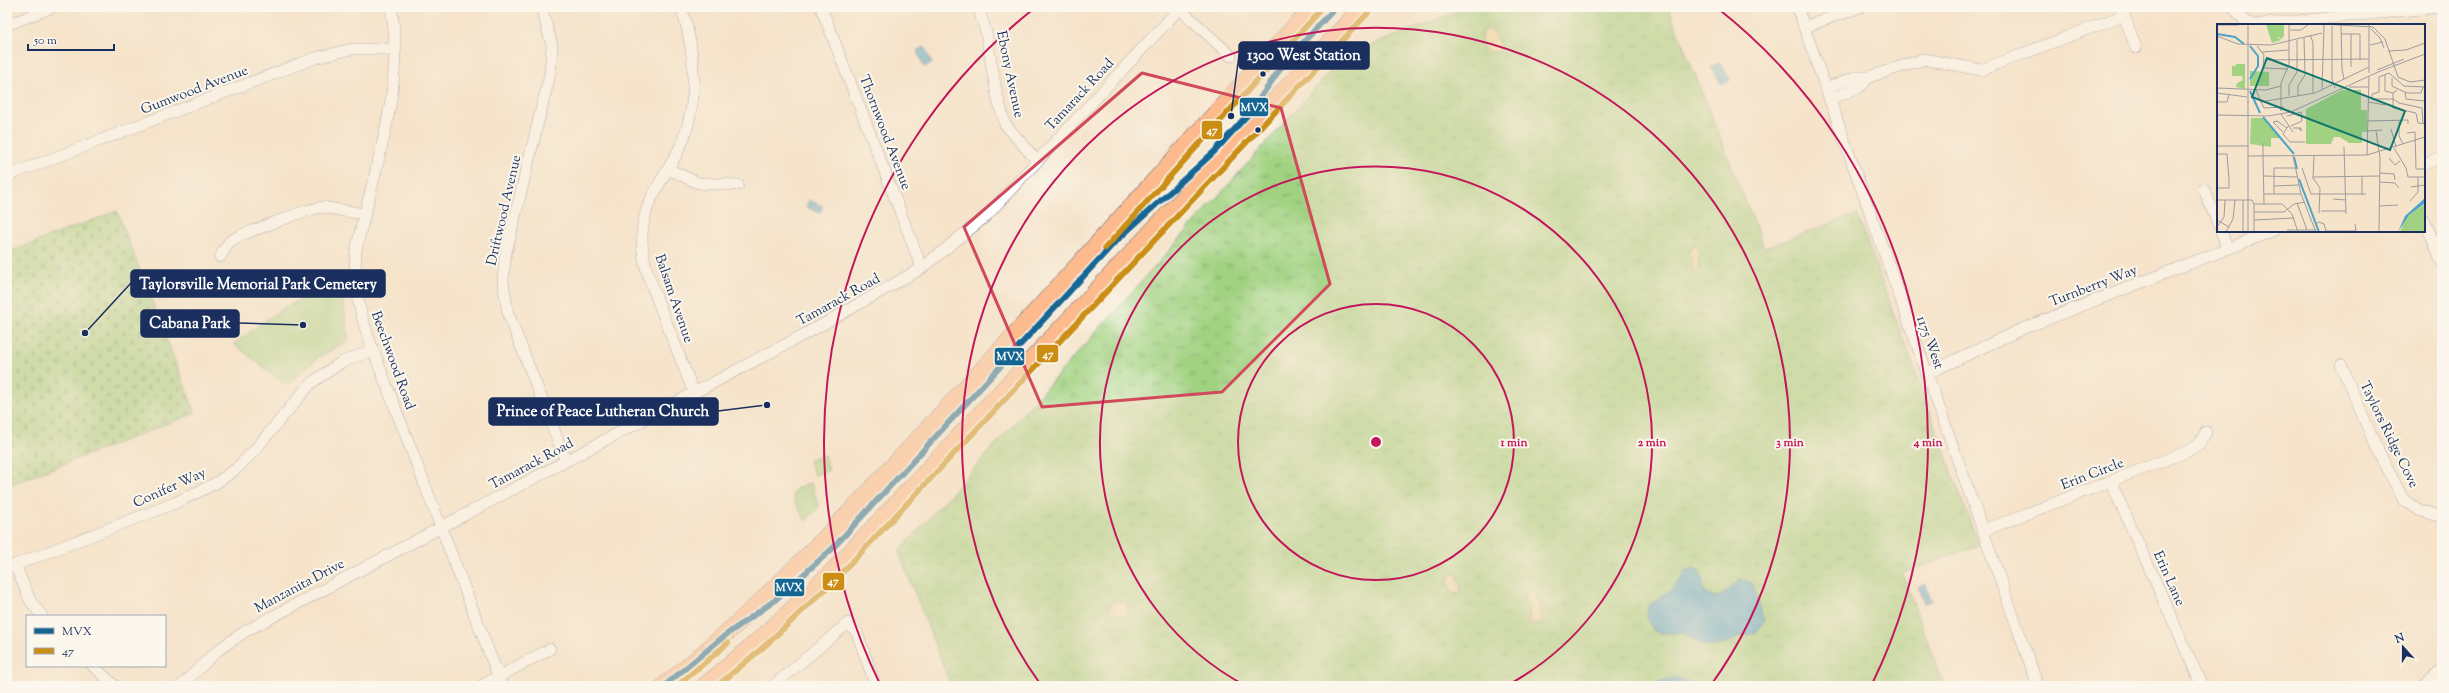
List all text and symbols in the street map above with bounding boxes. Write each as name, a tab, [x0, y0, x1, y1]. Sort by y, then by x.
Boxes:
inset map	[2217, 24, 2425, 232]
scale bar	[28, 26, 114, 52]
street label: Ebony Avenue	[990, 29, 1028, 120]
text: 50 m	[33, 32, 57, 50]
callout: 1300 West Station	[1239, 42, 1369, 69]
text: 1300 West Station	[1247, 46, 1361, 67]
street label: Tamarack Road	[1042, 55, 1119, 136]
street label: Gumwood Avenue	[138, 61, 251, 121]
unlabelled marker	[1258, 69, 1268, 79]
street label: Thornwood Avenue	[853, 72, 915, 193]
line badge: MVX	[1239, 97, 1269, 117]
text: MVX	[1239, 100, 1268, 116]
line badge: 47	[1201, 120, 1223, 140]
text: 47	[1205, 123, 1218, 139]
unlabelled marker	[1253, 125, 1263, 135]
street label: Driftwood Avenue	[482, 153, 527, 268]
street label: Balsam Avenue	[649, 252, 698, 346]
street label: Turnberry Way	[2047, 261, 2141, 313]
street label: Tamarack Road	[794, 269, 884, 332]
callout: Taylorsville Memorial Park Cemetery	[131, 270, 385, 297]
text: Taylorsville Memorial Park Cemetery	[139, 275, 377, 296]
street label: Beechwood Road	[365, 308, 419, 413]
callout: Cabana Park	[141, 310, 239, 337]
street label: 1175 West	[1910, 313, 1948, 372]
text: Cabana Park	[149, 314, 232, 335]
line badge: 47	[1036, 344, 1059, 363]
line badge: MVX	[994, 347, 1025, 366]
text: 47	[1041, 347, 1054, 363]
text: MVX	[995, 349, 1024, 365]
street label: Taylors Ridge Cove	[2354, 378, 2423, 492]
callout: Prince of Peace Lutheran Church	[489, 398, 718, 425]
text: Prince of Peace Lutheran Church	[497, 402, 709, 423]
street label: Tamarack Road	[486, 434, 578, 495]
text: 1 min	[1499, 434, 1528, 452]
text: 2 min	[1638, 434, 1667, 452]
text: 3 min	[1776, 434, 1805, 452]
text: 4 min	[1912, 434, 1943, 452]
centre of rings	[1369, 435, 1383, 449]
street label: Erin Circle	[2058, 454, 2127, 496]
street label: Conifer Way	[130, 464, 210, 514]
street label: Erin Lane	[2147, 548, 2189, 610]
street label: Manzanita Drive	[251, 555, 349, 619]
line badge: 47	[822, 572, 845, 591]
text: 47	[826, 574, 839, 590]
line badge: MVX	[774, 578, 805, 597]
text: MVX	[774, 580, 803, 596]
legend	[26, 615, 166, 667]
text: MVX	[62, 623, 92, 641]
north arrow	[2383, 627, 2423, 667]
text: N	[2392, 629, 2407, 648]
text: 47	[62, 643, 74, 661]

